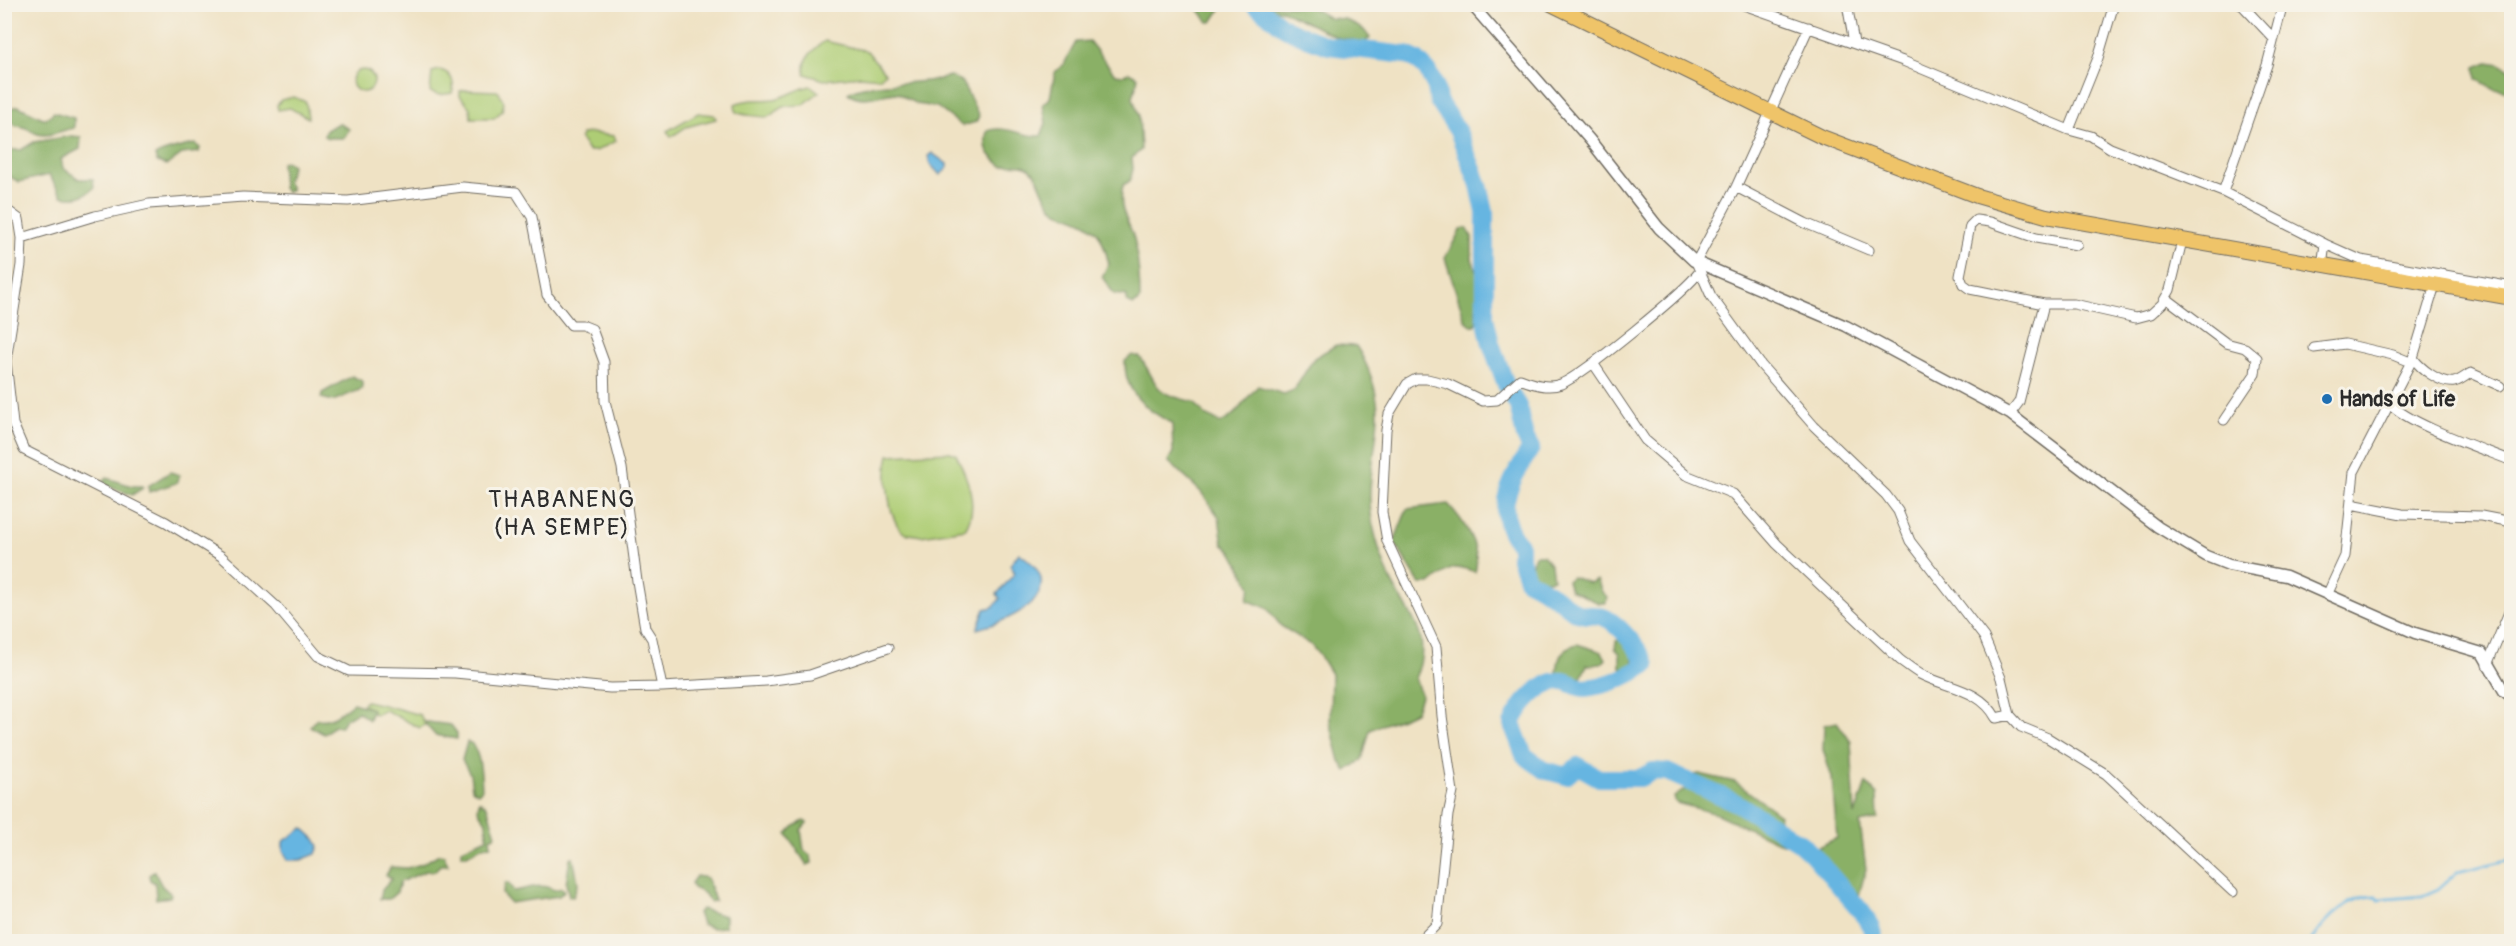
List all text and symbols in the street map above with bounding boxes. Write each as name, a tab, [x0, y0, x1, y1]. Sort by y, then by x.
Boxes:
place label: Hands of Life	[2339, 386, 2456, 413]
marker: Hands of Life	[2320, 392, 2334, 406]
district label: THABANENG (HA SEMPE)	[488, 485, 636, 542]

